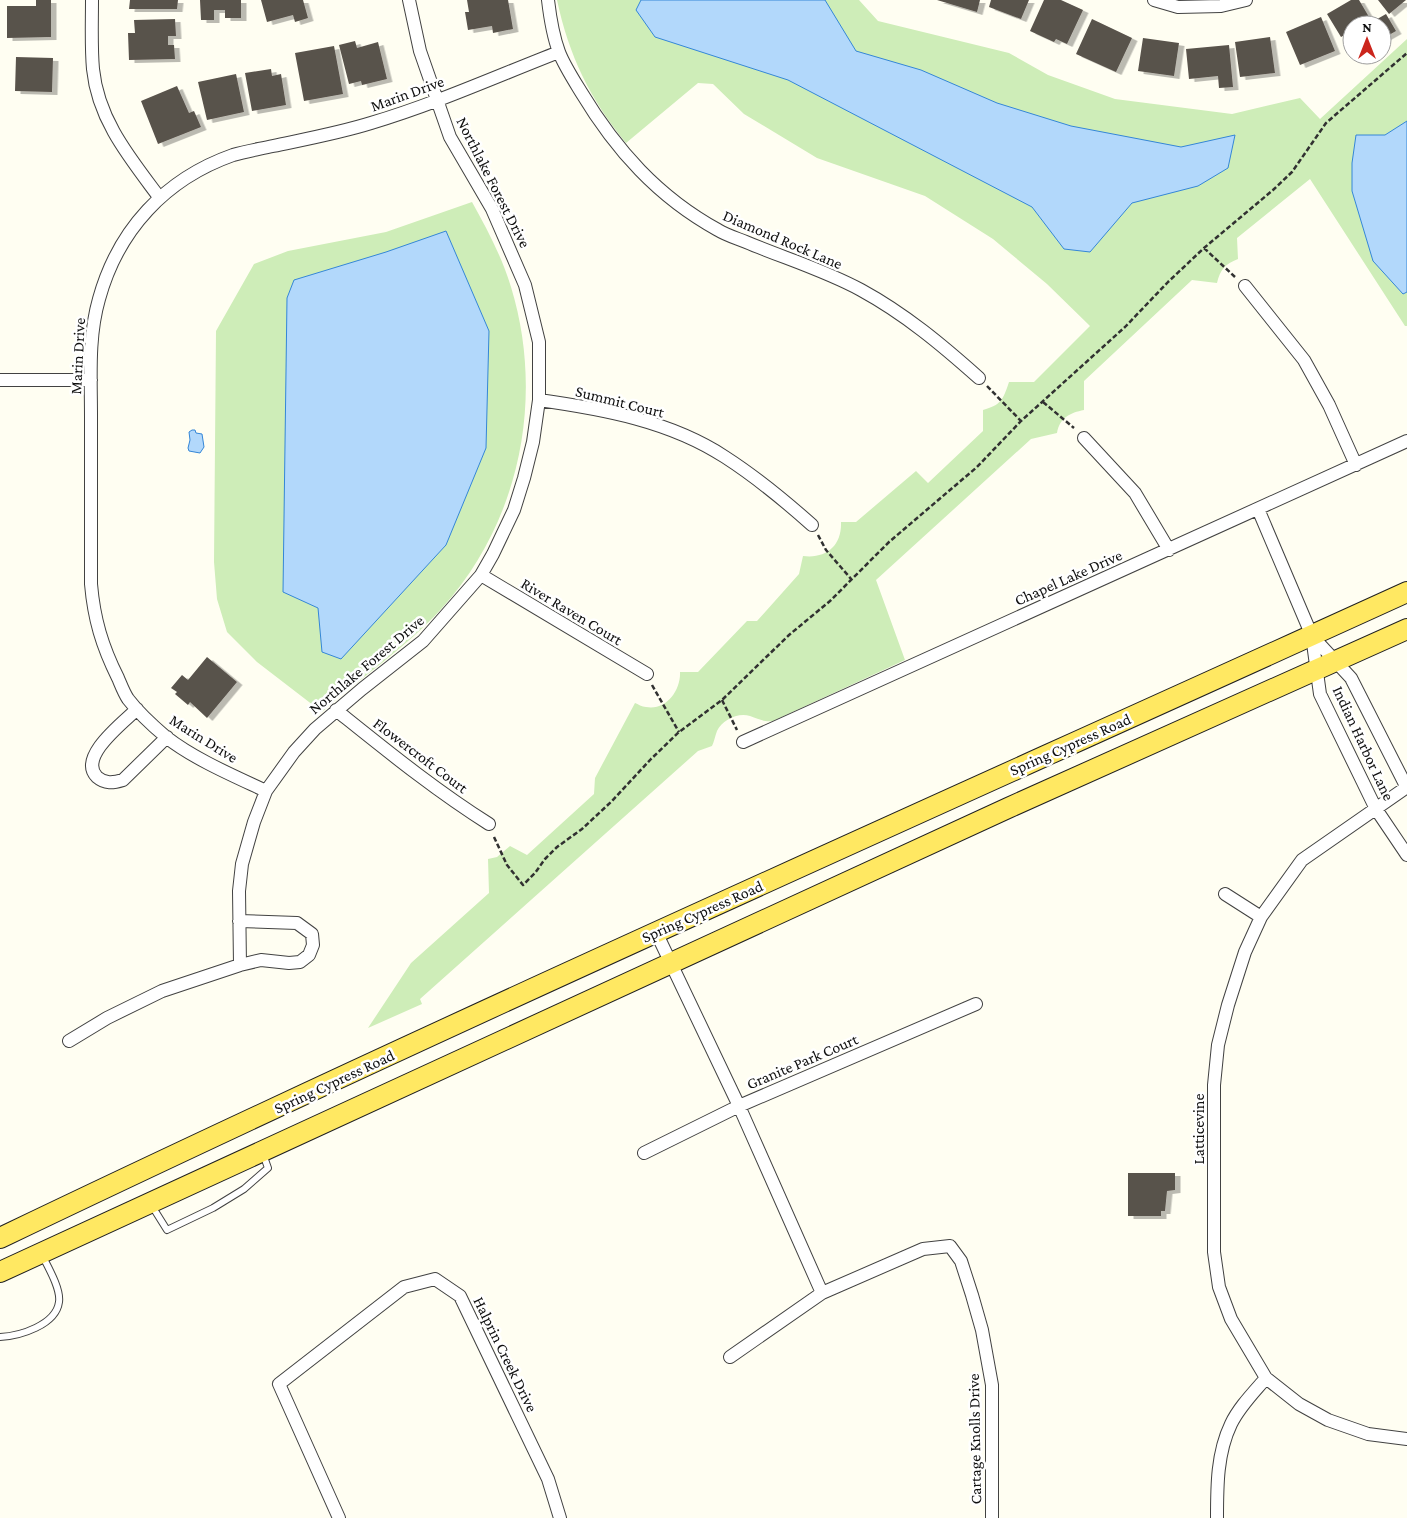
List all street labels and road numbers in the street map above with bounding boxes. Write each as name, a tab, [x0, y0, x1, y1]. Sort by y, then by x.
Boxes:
street label: Marin Drive	[368, 72, 446, 115]
street label: Northlake Forest Drive	[453, 114, 534, 250]
street label: Diamond Rock Lane	[721, 207, 845, 272]
street label: Marin Drive	[67, 317, 88, 395]
street label: Summit Court	[574, 382, 667, 421]
street label: Chapel Lake Drive	[1012, 546, 1125, 610]
street label: River Raven Court	[518, 575, 626, 649]
street label: Northlake Forest Drive	[306, 611, 427, 717]
street label: Indian Harbor Lane	[1330, 683, 1398, 803]
street label: Spring Cypress Road	[1007, 710, 1134, 780]
street label: Marin Drive	[167, 711, 241, 766]
street label: Flowercroft Court	[370, 714, 472, 797]
street label: Spring Cypress Road	[639, 877, 766, 947]
street label: Granite Park Court	[744, 1030, 861, 1093]
street label: Spring Cypress Road	[271, 1046, 398, 1118]
street label: Latticevine	[1190, 1094, 1207, 1164]
street label: Halprin Creek Drive	[469, 1294, 541, 1415]
street label: Cartage Knolls Drive	[965, 1373, 985, 1505]

